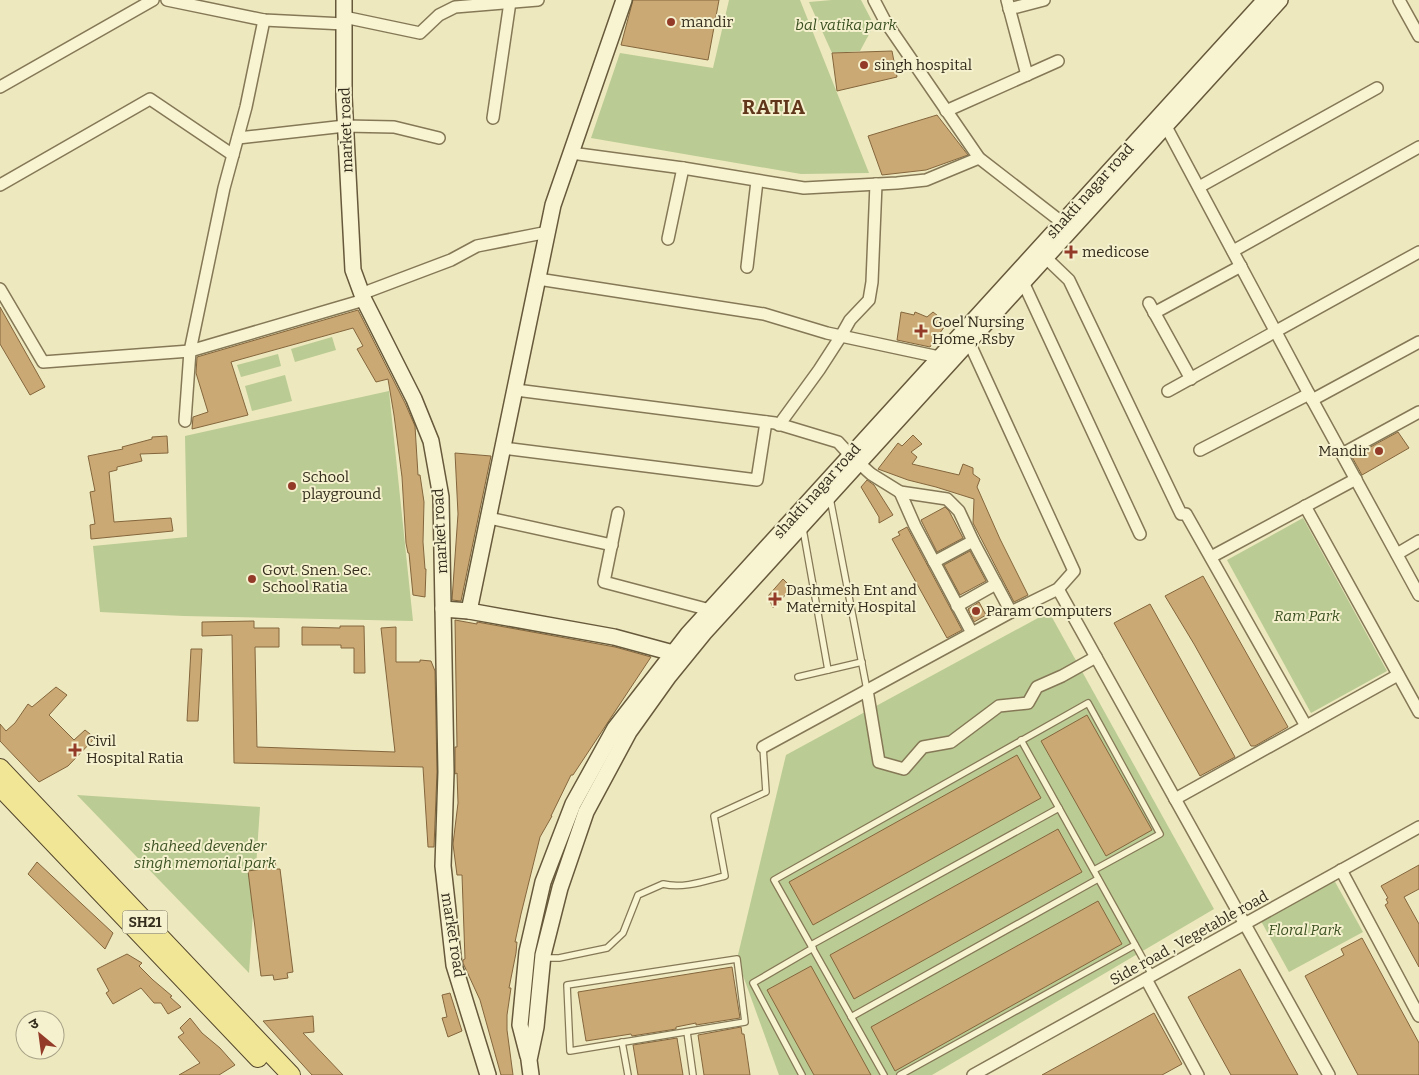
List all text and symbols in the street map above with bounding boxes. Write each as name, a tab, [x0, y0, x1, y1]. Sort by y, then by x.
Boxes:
place label: mandir	[681, 13, 733, 31]
marker: mandir	[665, 16, 677, 28]
park label: bal vatika park	[795, 16, 898, 34]
place label: singh hospital	[874, 56, 972, 74]
marker: singh hospital	[858, 59, 870, 71]
street label: market road	[336, 87, 356, 173]
district label: RATIA	[742, 95, 806, 119]
street label: shakti nagar road	[1043, 140, 1137, 242]
place label: medicose	[1082, 243, 1149, 261]
marker: medicose	[1064, 245, 1078, 259]
place label: Goel Nursing Home, Rsby	[932, 313, 1024, 348]
marker: Goel Nursing Home, Rsby	[914, 324, 928, 338]
street label: shakti nagar road	[770, 440, 864, 542]
place label: Mandir	[1318, 442, 1369, 460]
marker: Mandir	[1373, 445, 1385, 457]
place label: School playground	[302, 468, 381, 503]
marker: School playground	[286, 480, 298, 492]
street label: market road	[429, 488, 451, 574]
place label: Govt. Snen. Sec. School Ratia	[262, 561, 371, 596]
marker: Govt. Snen. Sec. School Ratia	[246, 573, 258, 585]
place label: Dashmesh Ent and Maternity Hospital	[786, 581, 917, 616]
marker: Dashmesh Ent and Maternity Hospital	[768, 592, 782, 606]
place label: Param Computers	[986, 602, 1112, 620]
marker: Param Computers	[970, 605, 982, 617]
park label: Ram Park	[1274, 607, 1341, 625]
place label: Civil Hospital Ratia	[86, 732, 183, 767]
marker: Civil Hospital Ratia	[68, 743, 82, 757]
park label: shaheed devender singh memorial park	[134, 837, 277, 872]
street label: Side road , Vegetable road	[1107, 887, 1271, 989]
street label: market road	[437, 891, 469, 979]
road number: SH21	[122, 910, 168, 934]
park label: Floral Park	[1268, 921, 1343, 939]
north arrow	[15, 1010, 65, 1060]
text: उ	[26, 1014, 42, 1033]

